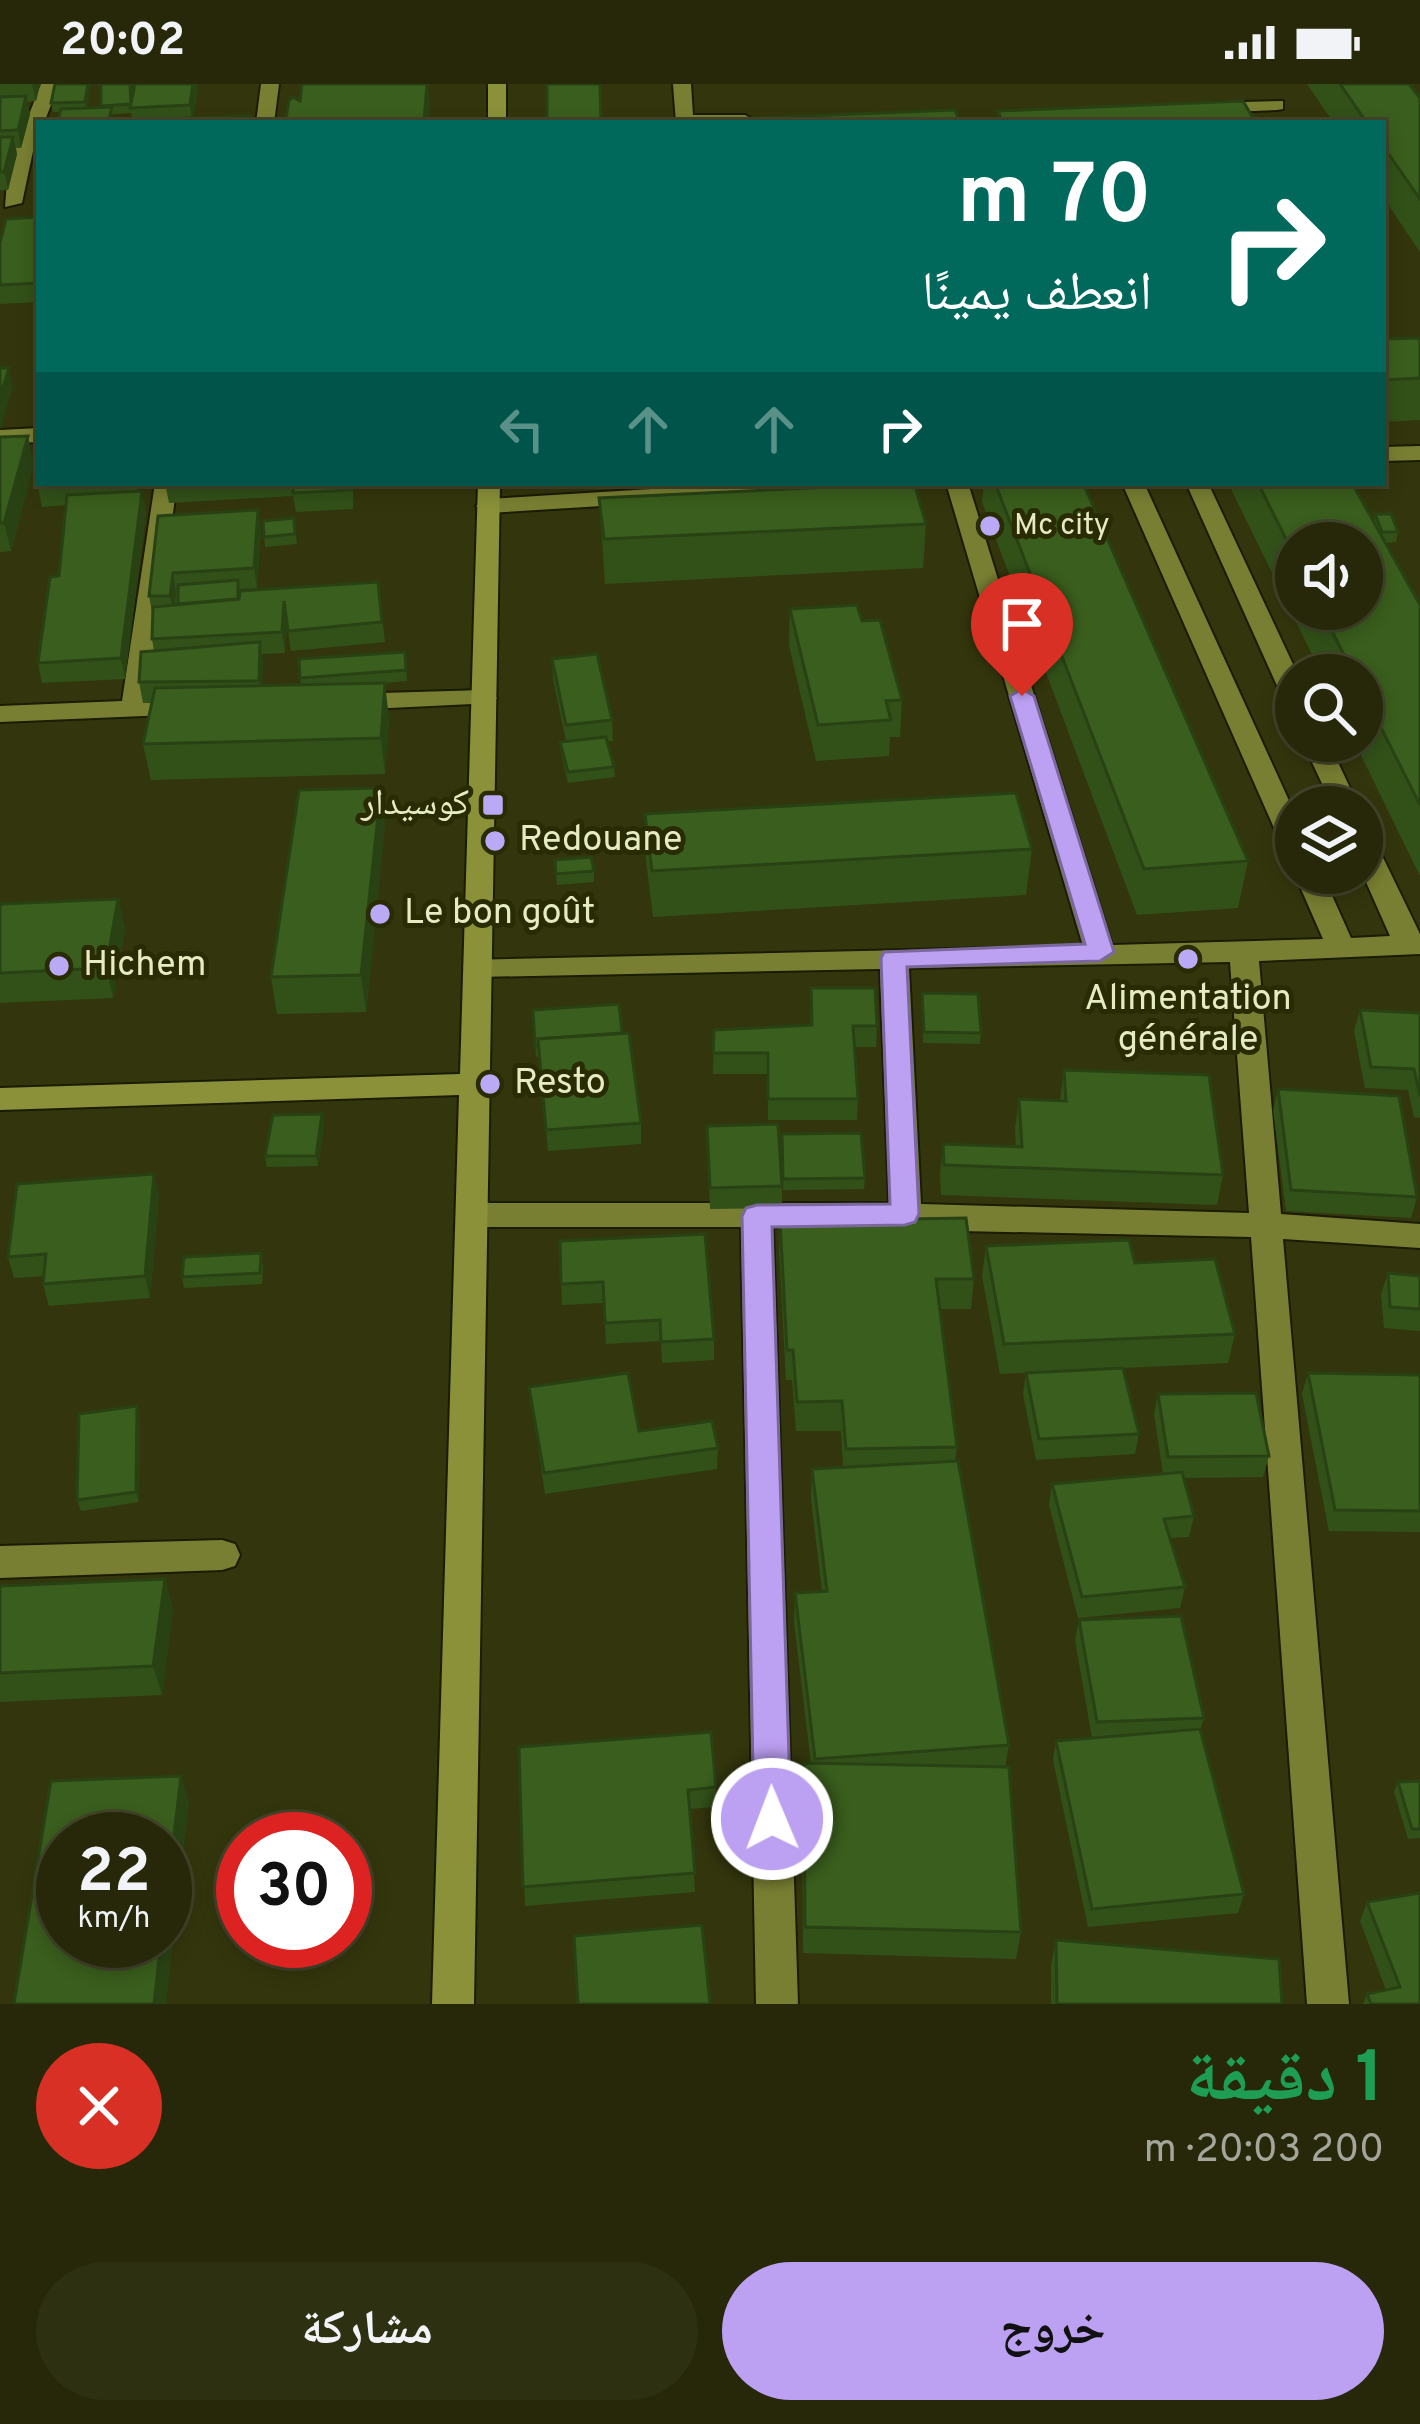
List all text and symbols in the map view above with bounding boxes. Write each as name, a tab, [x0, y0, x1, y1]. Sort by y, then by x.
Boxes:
text: 20:02	[60, 14, 185, 71]
text: 70 m	[957, 147, 1152, 253]
icon: right	[1194, 168, 1350, 324]
text: انعطف يمينًا	[921, 261, 1152, 330]
icon: left	[489, 396, 555, 462]
icon: ahead	[615, 396, 681, 462]
icon: ahead	[741, 396, 807, 462]
icon: right	[867, 396, 933, 462]
place label: Mc city	[1014, 508, 1110, 545]
marker: Mc city	[977, 513, 1003, 539]
map controls	[1275, 522, 1383, 894]
button: sound	[1275, 522, 1383, 630]
pin	[971, 573, 1073, 696]
icon: arrive	[989, 591, 1055, 657]
button: search	[1275, 654, 1383, 762]
place label: كوسيدار	[360, 782, 469, 828]
button: layers	[1275, 786, 1383, 894]
marker: كوسيدار	[480, 792, 506, 818]
place label: Redouane	[519, 818, 682, 864]
marker: Redouane	[482, 828, 508, 854]
place label: Le bon goût	[404, 891, 595, 937]
marker: Le bon goût	[367, 901, 393, 927]
place label: Hichem	[83, 943, 206, 989]
marker: Alimentation générale	[1175, 946, 1201, 972]
marker: Hichem	[46, 953, 72, 979]
place label: Alimentation générale	[1084, 977, 1292, 1064]
place label: Resto	[514, 1061, 606, 1107]
marker: Resto	[477, 1071, 503, 1097]
position arrow	[709, 1756, 835, 1882]
speed limit sign: 30	[216, 1812, 372, 1968]
text: 22	[77, 1837, 151, 1913]
text: km/h	[78, 1901, 150, 1938]
text: 1 دقيقة	[1186, 2036, 1384, 2128]
button: close	[36, 2043, 162, 2169]
text: 200 m · 20:03	[1144, 2127, 1384, 2176]
button: مشاركة	[36, 2262, 698, 2400]
button: خروج	[722, 2262, 1384, 2400]

